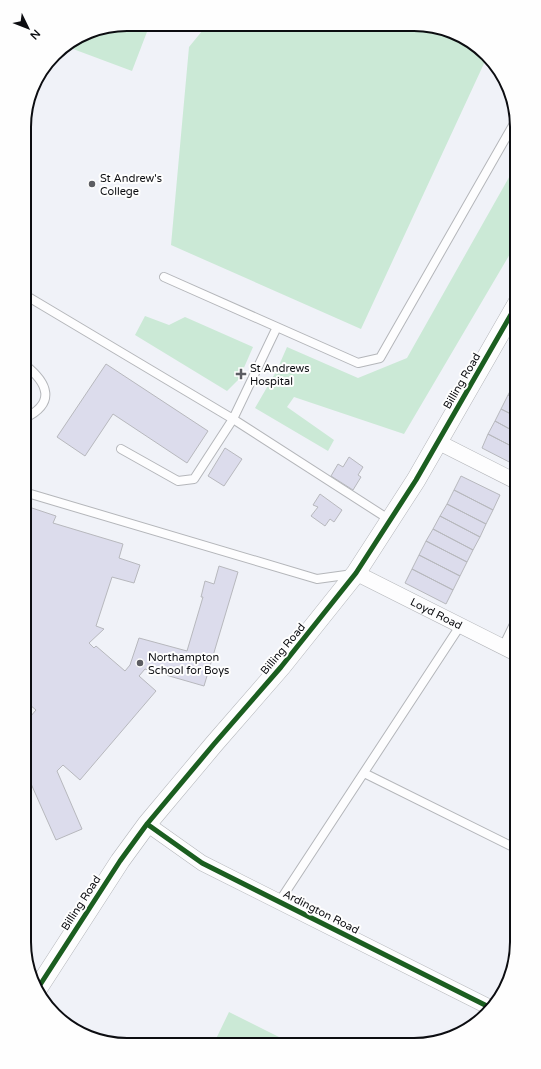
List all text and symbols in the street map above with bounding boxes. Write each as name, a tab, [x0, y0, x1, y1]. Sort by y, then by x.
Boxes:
north arrow	[8, 8, 48, 48]
text: N	[27, 27, 43, 42]
place label: St Andrew's College	[100, 172, 162, 198]
marker: St Andrew's College	[87, 179, 97, 189]
street label: Billing Road	[441, 351, 483, 411]
place label: St Andrews Hospital	[250, 362, 310, 388]
marker: St Andrews Hospital	[235, 368, 247, 380]
street label: Loyd Road	[408, 595, 465, 632]
street label: Billing Road	[258, 621, 308, 677]
place label: Northampton School for Boys	[148, 651, 229, 677]
marker: Northampton School for Boys	[135, 658, 145, 668]
street label: Billing Road	[58, 873, 104, 933]
street label: Ardington Road	[281, 887, 361, 937]

